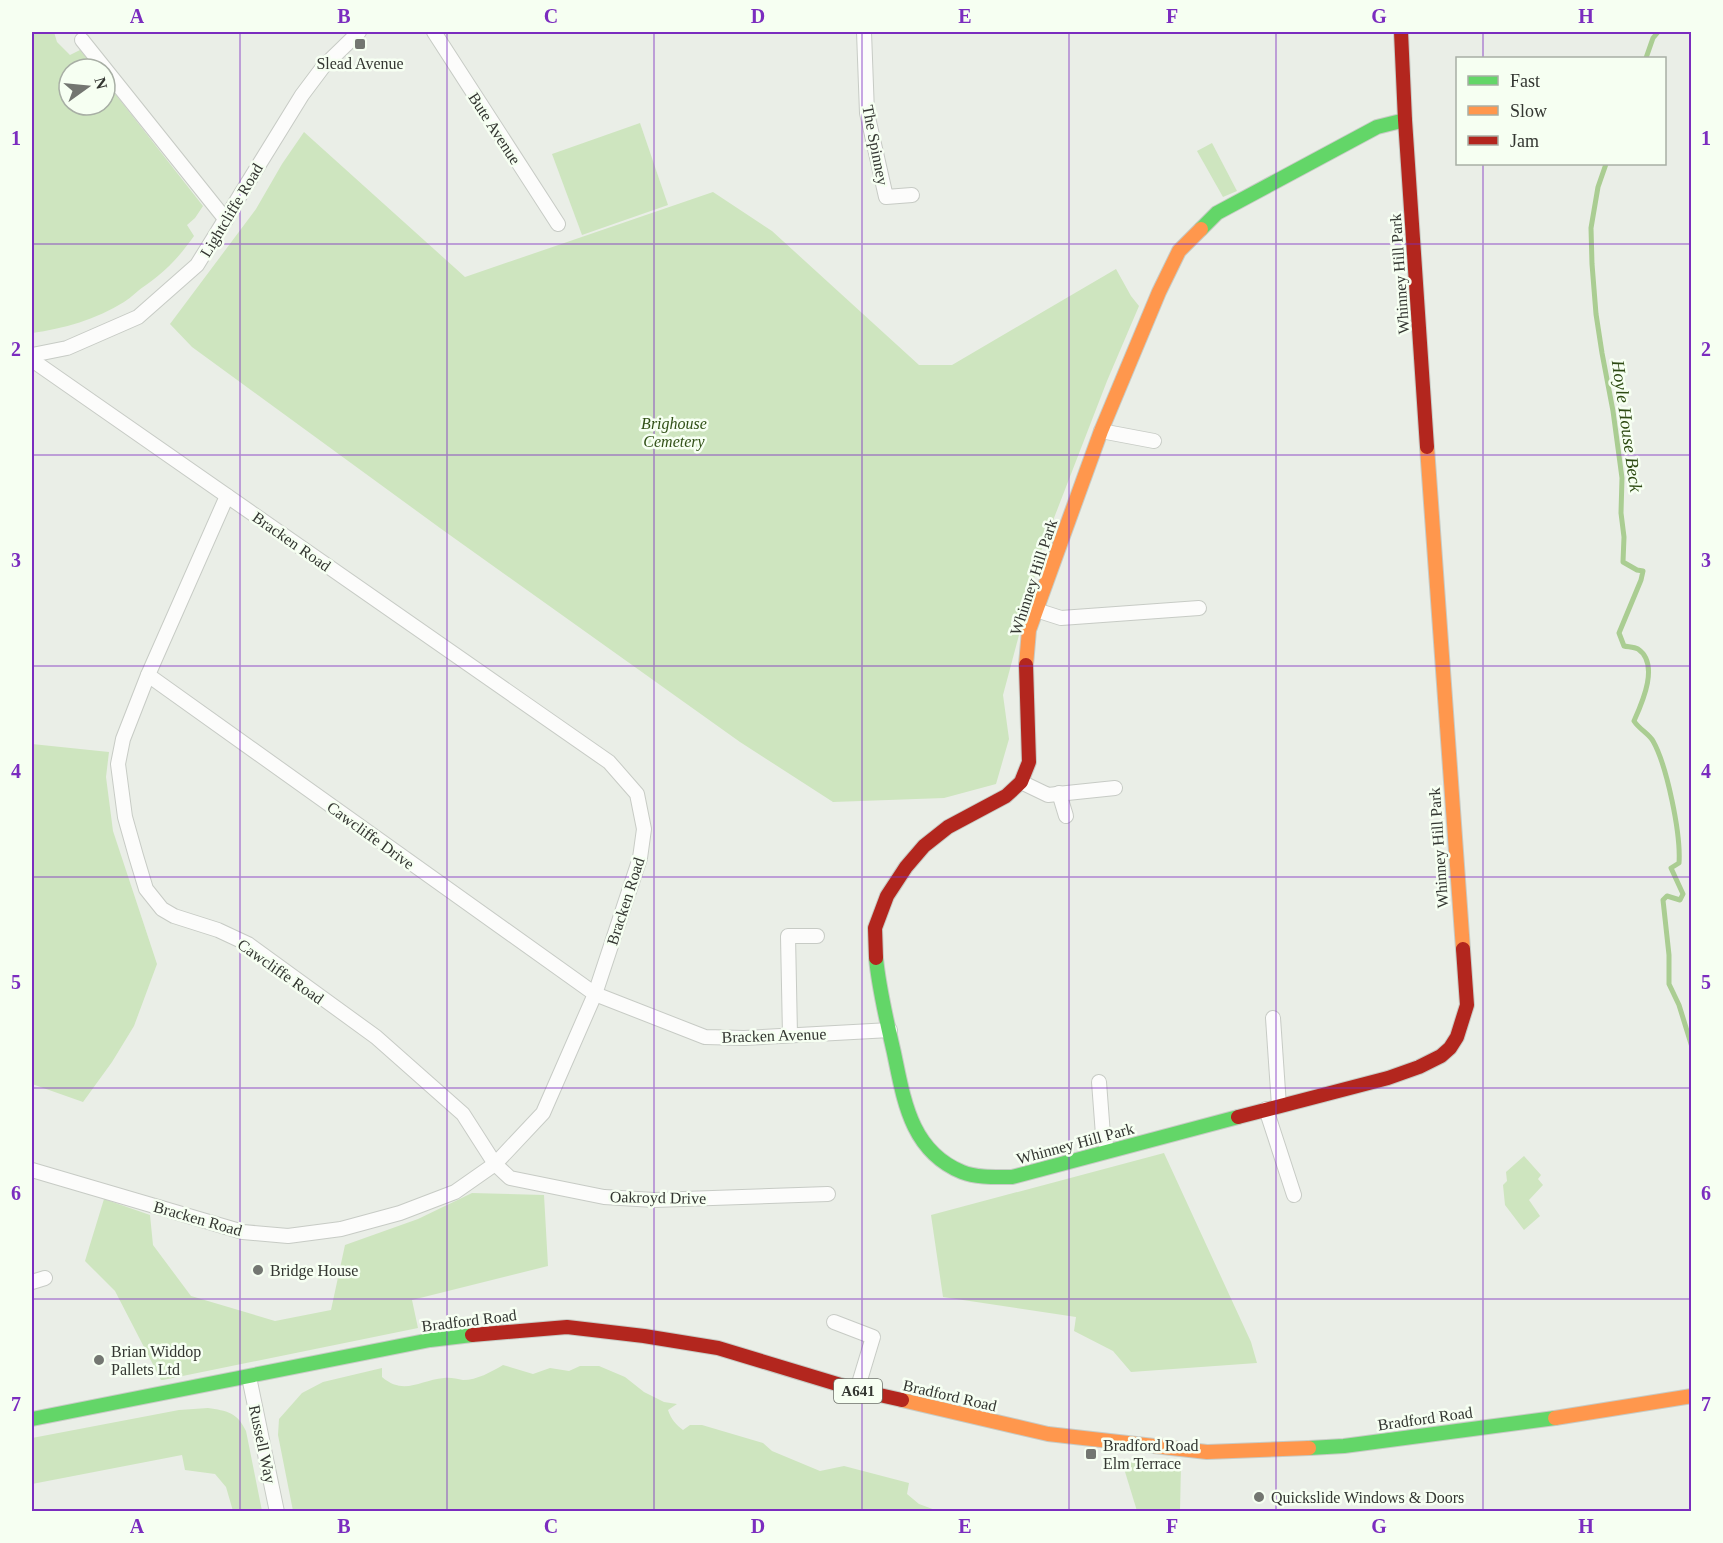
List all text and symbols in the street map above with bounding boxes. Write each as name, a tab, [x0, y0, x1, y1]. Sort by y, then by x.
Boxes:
text: A	[130, 5, 145, 27]
text: B	[337, 5, 351, 27]
text: C	[544, 5, 558, 27]
text: D	[751, 5, 765, 27]
text: E	[958, 5, 972, 27]
text: F	[1166, 5, 1178, 27]
text: G	[1371, 5, 1387, 27]
text: H	[1578, 5, 1594, 27]
marker: Slead Avenue	[353, 37, 367, 51]
place label: Slead Avenue	[316, 55, 404, 72]
north arrow	[57, 57, 117, 117]
legend	[1456, 57, 1666, 165]
text: Fast	[1510, 71, 1540, 91]
text: N	[91, 75, 111, 91]
street label: Bute Avenue	[465, 89, 524, 167]
text: Slow	[1510, 101, 1547, 121]
street label: The Spinney	[858, 104, 892, 187]
text: 1	[11, 127, 21, 149]
text: 1	[1701, 127, 1711, 149]
text: Jam	[1510, 131, 1539, 151]
street label: Lightcliffe Road	[197, 160, 267, 261]
street label: Whinney Hill Park	[1387, 213, 1413, 335]
text: 2	[11, 338, 21, 360]
text: 2	[1701, 338, 1711, 360]
water label: Hoyle House Beck	[1608, 358, 1646, 494]
park label: Brighouse Cemetery	[641, 415, 707, 451]
street label: Bracken Road	[250, 508, 334, 574]
street label: Whinney Hill Park	[1007, 517, 1061, 638]
text: 3	[11, 549, 21, 571]
text: 3	[1701, 549, 1711, 571]
text: 4	[11, 760, 21, 782]
text: 4	[1701, 760, 1711, 782]
street label: Whinney Hill Park	[1426, 787, 1452, 909]
street label: Cawcliffe Drive	[324, 798, 417, 873]
street label: Bracken Road	[603, 855, 648, 947]
street label: Cawcliffe Road	[235, 936, 327, 1007]
text: 5	[11, 971, 21, 993]
text: 5	[1701, 971, 1711, 993]
street label: Bracken Avenue	[721, 1025, 827, 1046]
street label: Whinney Hill Park	[1015, 1120, 1136, 1168]
text: 6	[11, 1182, 21, 1204]
text: 6	[1701, 1182, 1711, 1204]
street label: Oakroyd Drive	[610, 1188, 706, 1208]
street label: Bracken Road	[152, 1198, 244, 1239]
place label: Bridge House	[270, 1262, 358, 1280]
marker: Bridge House	[251, 1263, 265, 1277]
street label: Bradford Road	[421, 1306, 518, 1335]
place label: Brian Widdop Pallets Ltd	[111, 1343, 201, 1378]
marker: Brian Widdop Pallets Ltd	[92, 1353, 106, 1367]
street label: Bradford Road	[901, 1376, 998, 1415]
road number: A641	[834, 1379, 882, 1403]
text: 7	[11, 1393, 21, 1415]
text: 7	[1701, 1393, 1711, 1415]
street label: Russell Way	[245, 1403, 279, 1485]
street label: Bradford Road	[1377, 1403, 1474, 1434]
place label: Bradford Road Elm Terrace	[1103, 1437, 1199, 1472]
marker: Bradford Road Elm Terrace	[1084, 1447, 1098, 1461]
place label: Quickslide Windows & Doors	[1271, 1489, 1464, 1506]
marker: Quickslide Windows & Doors	[1252, 1490, 1266, 1504]
text: A	[130, 1515, 145, 1537]
text: B	[337, 1515, 351, 1537]
text: C	[544, 1515, 558, 1537]
text: D	[751, 1515, 765, 1537]
text: E	[958, 1515, 972, 1537]
text: F	[1166, 1515, 1178, 1537]
text: G	[1371, 1515, 1387, 1537]
text: H	[1578, 1515, 1594, 1537]

